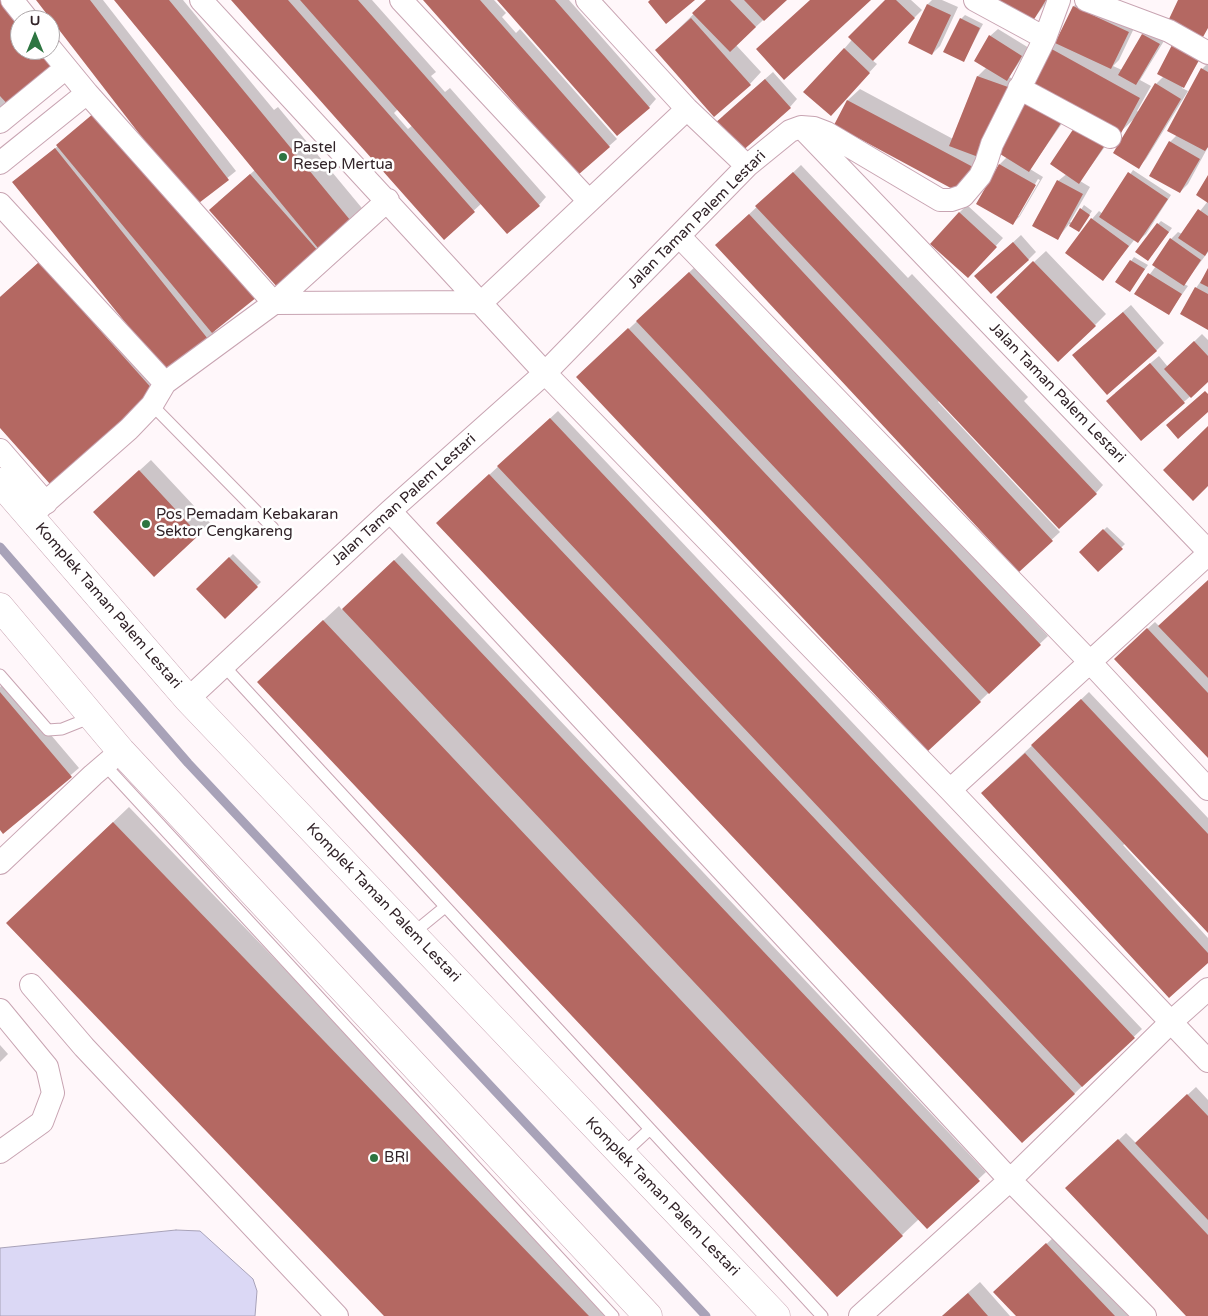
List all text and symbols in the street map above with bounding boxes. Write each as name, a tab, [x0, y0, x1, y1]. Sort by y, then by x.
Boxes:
north arrow	[10, 10, 60, 60]
text: U	[30, 12, 40, 29]
place label: Pastel Resep Mertua	[293, 139, 393, 174]
street label: Jalan Taman Palem Lestari	[624, 147, 770, 293]
marker: Pastel Resep Mertua	[277, 151, 289, 163]
street label: Jalan Taman Palem Lestari	[985, 319, 1129, 467]
street label: Jalan Taman Palem Lestari	[328, 430, 480, 570]
place label: Pos Pemadam Kebakaran Sektor Cengkareng	[156, 506, 338, 541]
marker: Pos Pemadam Kebakaran Sektor Cengkareng	[140, 518, 152, 530]
street label: Komplek Taman Palem Lestari	[31, 519, 185, 693]
street label: Komplek Taman Palem Lestari	[302, 820, 464, 986]
street label: Komplek Taman Palem Lestari	[581, 1114, 743, 1280]
place label: BRI	[384, 1149, 409, 1167]
marker: BRI	[368, 1152, 380, 1164]

